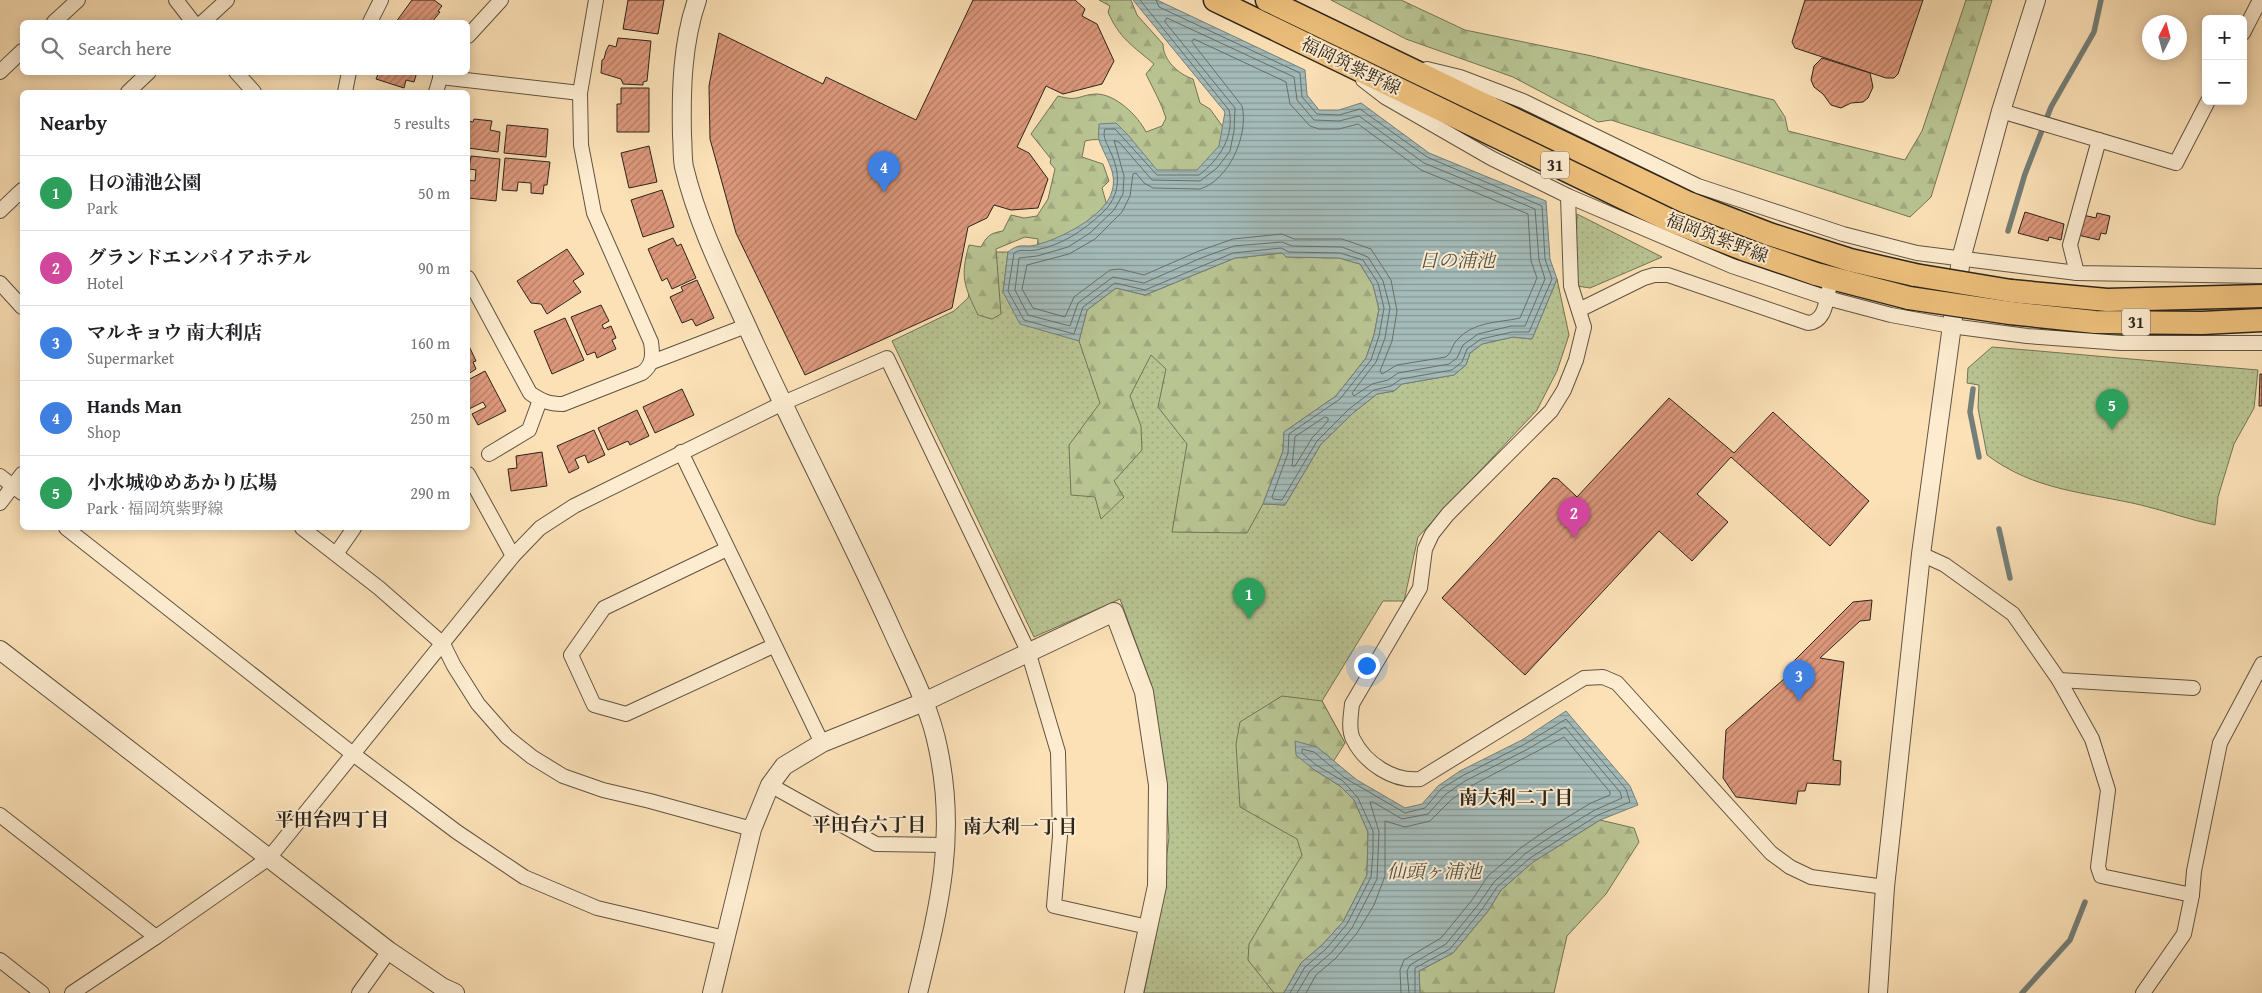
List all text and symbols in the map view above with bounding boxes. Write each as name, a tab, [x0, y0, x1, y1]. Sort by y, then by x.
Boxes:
north arrow	[2142, 15, 2187, 60]
map controls	[2202, 15, 2247, 105]
button: +	[2202, 15, 2247, 60]
search box	[20, 20, 470, 75]
street label: 福岡筑紫野線	[1297, 30, 1406, 101]
icon: search	[38, 34, 66, 62]
text: Search here	[78, 34, 172, 62]
button: −	[2202, 60, 2247, 105]
text: Nearby	[40, 107, 107, 138]
text: 5 results	[393, 111, 450, 135]
pin: 4	[868, 151, 900, 192]
road number: 31	[1541, 152, 1569, 178]
text: 日の浦池公園	[87, 168, 201, 196]
text: 1	[52, 181, 60, 205]
text: 50 m	[418, 181, 450, 205]
text: Park	[87, 196, 118, 220]
street label: 福岡筑紫野線	[1662, 206, 1772, 269]
text: グランドエンパイアホテル	[87, 243, 311, 271]
water label: 日の浦池	[1419, 246, 1497, 274]
text: 2	[52, 256, 60, 280]
text: 90 m	[418, 256, 450, 280]
text: Hotel	[87, 271, 123, 295]
road number: 31	[2122, 308, 2150, 336]
text: マルキョウ 南大利店	[87, 318, 262, 346]
text: 3	[52, 331, 60, 355]
text: 160 m	[410, 331, 450, 355]
text: Supermarket	[87, 346, 174, 370]
pin: 5	[2096, 389, 2128, 430]
text: Hands Man	[87, 392, 182, 420]
text: 4	[52, 406, 60, 430]
text: 250 m	[410, 406, 450, 430]
text: Shop	[87, 420, 121, 444]
text: 小水城ゆめあかり広場	[87, 468, 277, 496]
text: 5	[52, 481, 60, 505]
text: 290 m	[410, 481, 450, 505]
text: Park · 福岡筑紫野線	[87, 496, 224, 520]
pin: 2	[1558, 497, 1590, 538]
pin: 1	[1233, 578, 1265, 619]
your location	[1354, 653, 1380, 679]
pin: 3	[1783, 660, 1815, 701]
district label: 南大利二丁目	[1459, 783, 1573, 811]
district label: 平田台四丁目	[275, 805, 389, 833]
district label: 平田台六丁目	[812, 810, 926, 838]
district label: 南大利一丁目	[963, 812, 1077, 840]
water label: 仙頭ヶ浦池	[1386, 857, 1483, 885]

